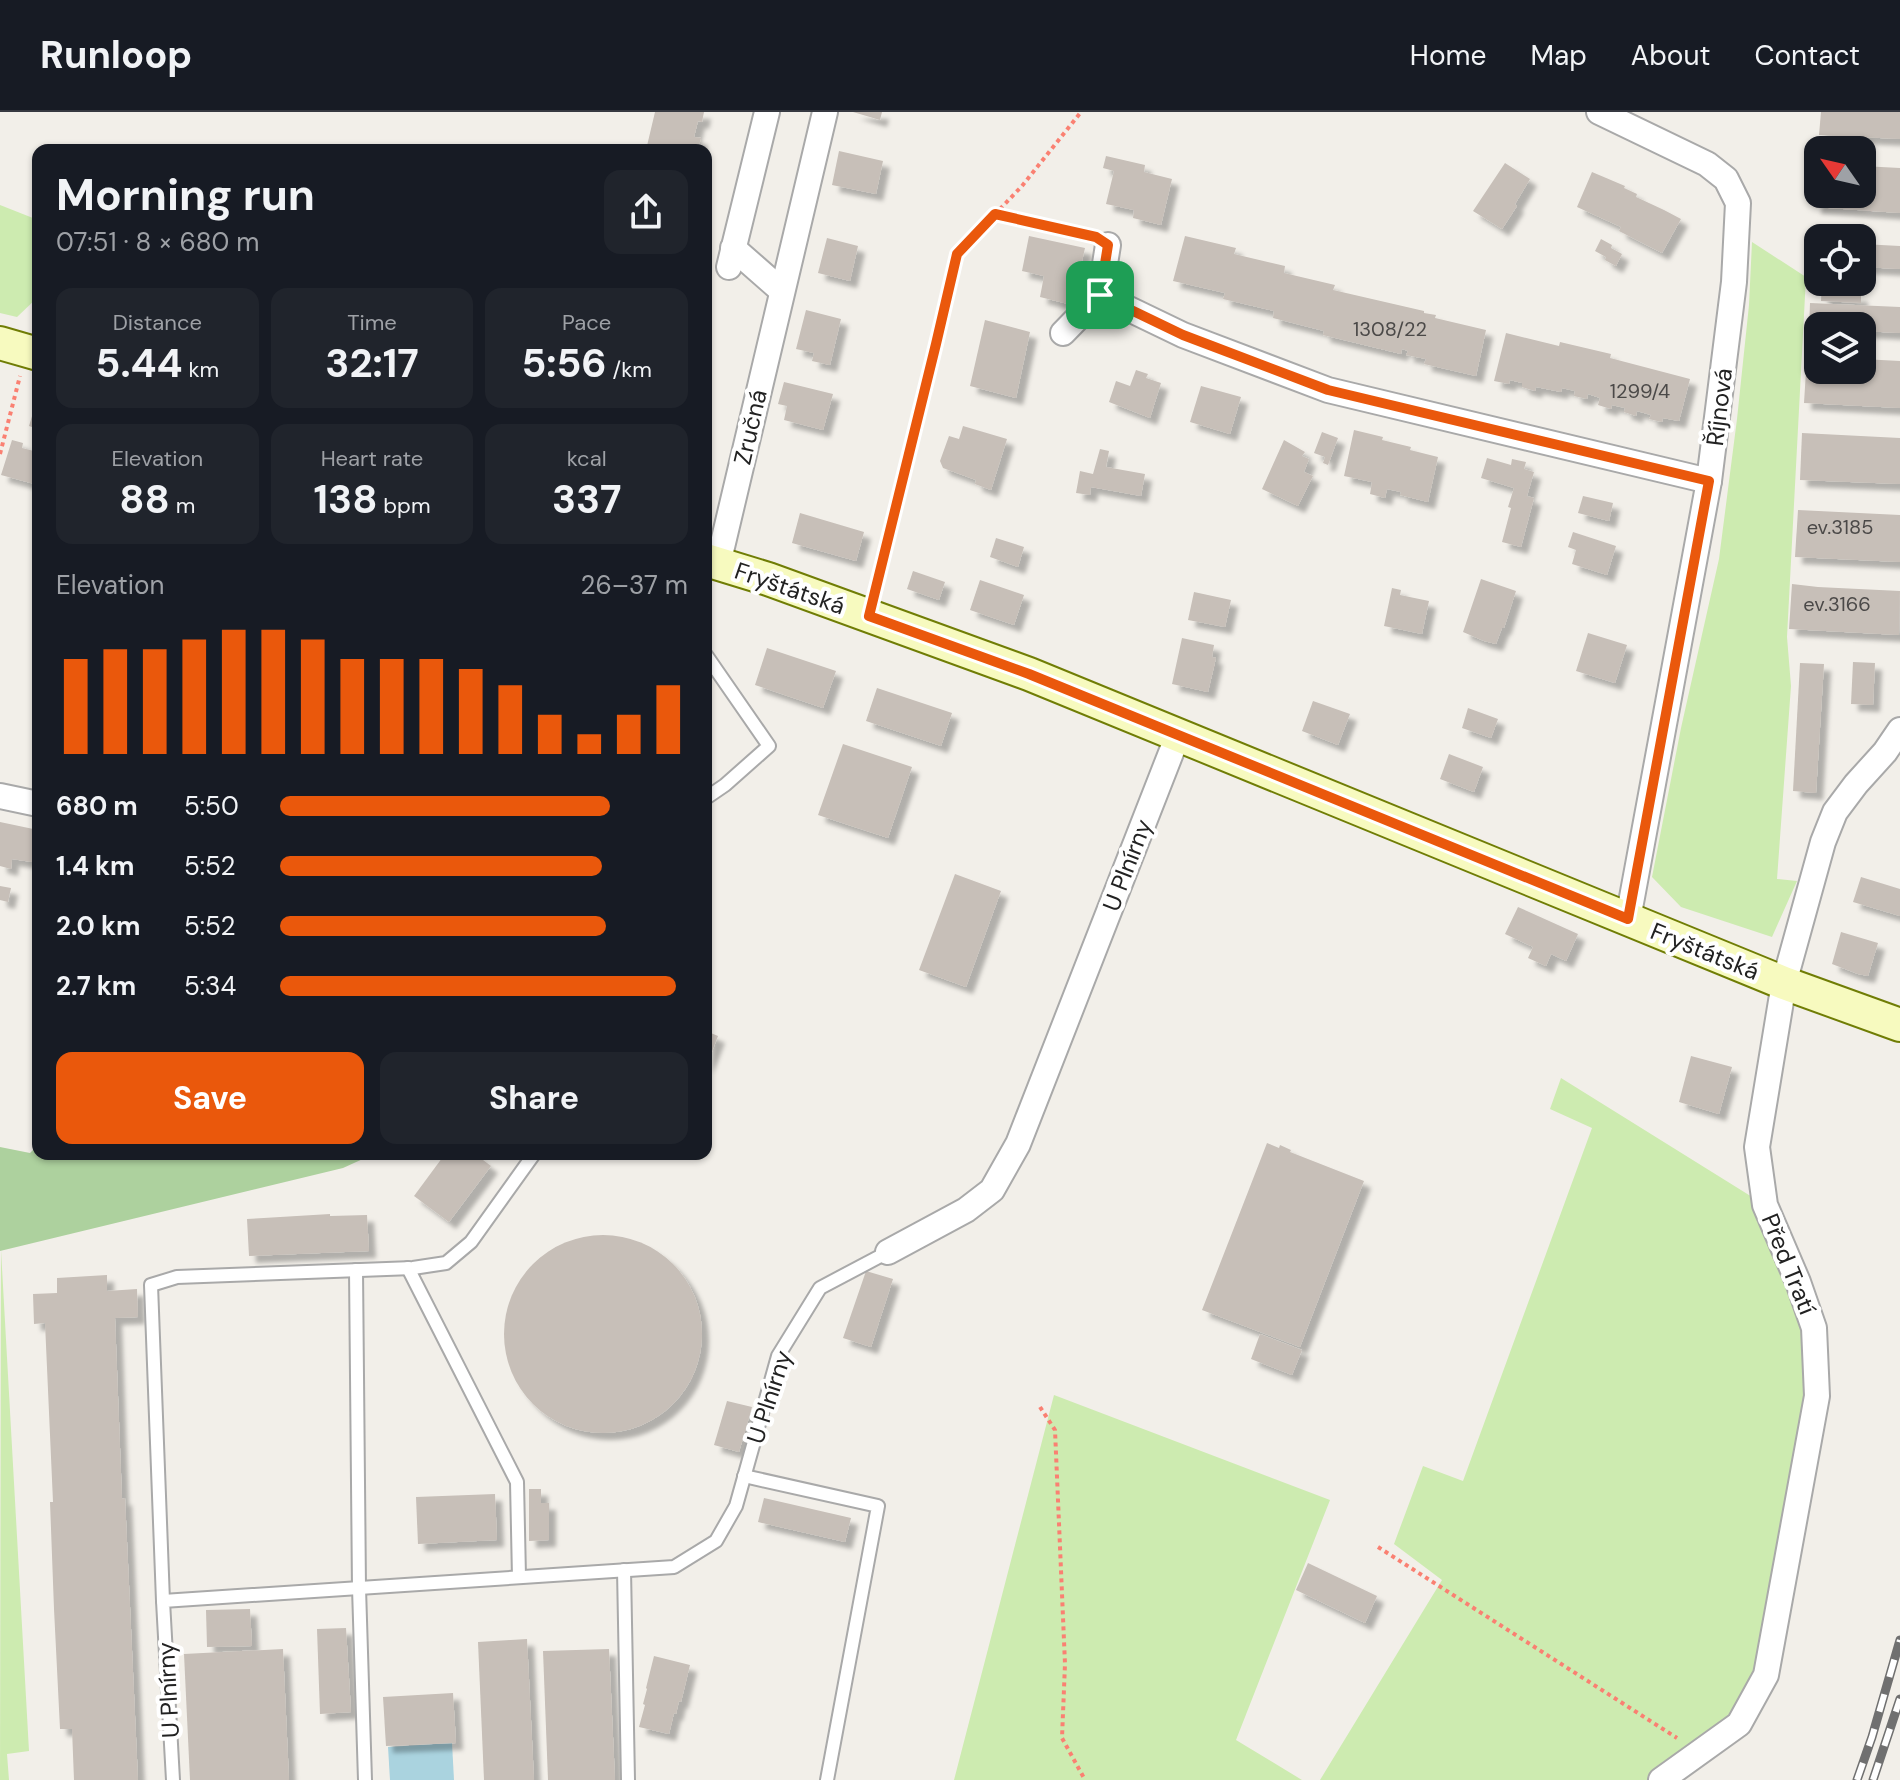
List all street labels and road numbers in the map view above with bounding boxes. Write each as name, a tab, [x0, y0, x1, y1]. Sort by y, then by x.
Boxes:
street label: Říjnová	[1699, 366, 1739, 448]
street label: Zručná	[726, 386, 774, 468]
street label: Fryštátská	[731, 555, 849, 621]
street label: U Plnírny	[1095, 815, 1159, 915]
street label: Fryštátská	[1646, 915, 1764, 987]
street label: Před Tratí	[1755, 1209, 1823, 1319]
street label: U Plnírny	[739, 1346, 799, 1448]
street label: U Plnírny	[150, 1641, 186, 1739]

